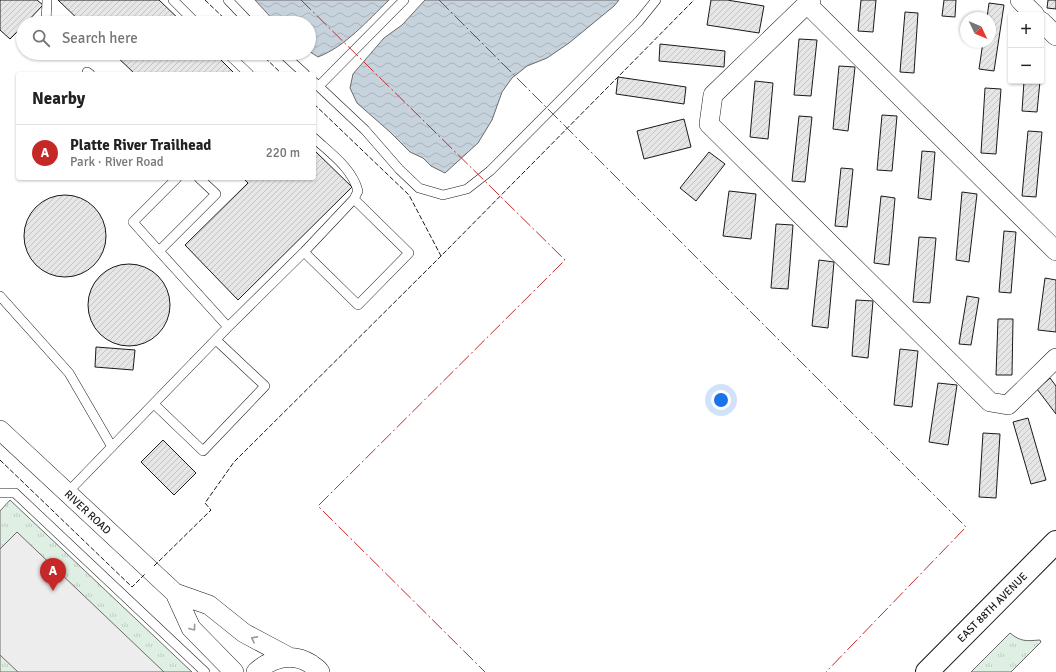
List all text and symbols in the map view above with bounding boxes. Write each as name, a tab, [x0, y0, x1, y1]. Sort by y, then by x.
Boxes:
north arrow	[960, 12, 996, 48]
map controls	[1008, 12, 1044, 84]
button: +	[1008, 12, 1044, 48]
search box	[16, 16, 316, 60]
icon: search	[30, 27, 52, 49]
text: Search here	[62, 29, 138, 47]
button: −	[1008, 48, 1044, 84]
text: Nearby	[32, 88, 85, 109]
text: Platte River Trailhead	[70, 136, 211, 154]
text: A	[41, 145, 49, 161]
text: 220 m	[266, 145, 300, 161]
text: Park · River Road	[70, 154, 164, 170]
your location	[711, 390, 731, 410]
street label: RIVER ROAD	[62, 488, 114, 537]
pin: A	[40, 558, 66, 591]
street label: EAST 88TH AVENUE	[955, 570, 1030, 645]
one-way arrow	[188, 624, 195, 631]
one-way arrow	[251, 636, 258, 643]

